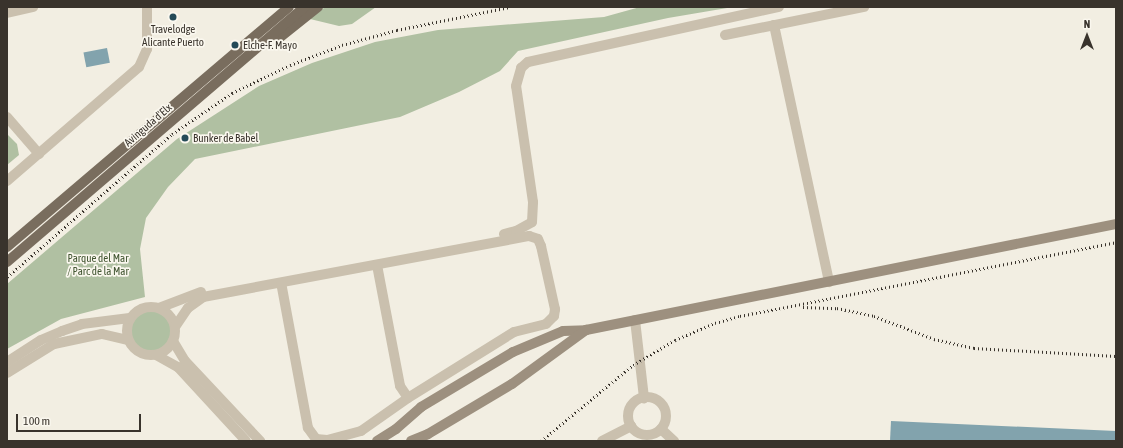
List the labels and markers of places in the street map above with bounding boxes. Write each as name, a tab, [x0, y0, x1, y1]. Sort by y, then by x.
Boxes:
marker: Travelodge Alicante Puerto	[168, 12, 178, 22]
place label: Travelodge Alicante Puerto	[142, 23, 204, 49]
place label: Elche-F. Mayo	[243, 38, 297, 52]
marker: Elche-F. Mayo	[230, 40, 240, 50]
place label: Bunker de Babel	[193, 131, 258, 145]
marker: Bunker de Babel	[180, 133, 190, 143]

